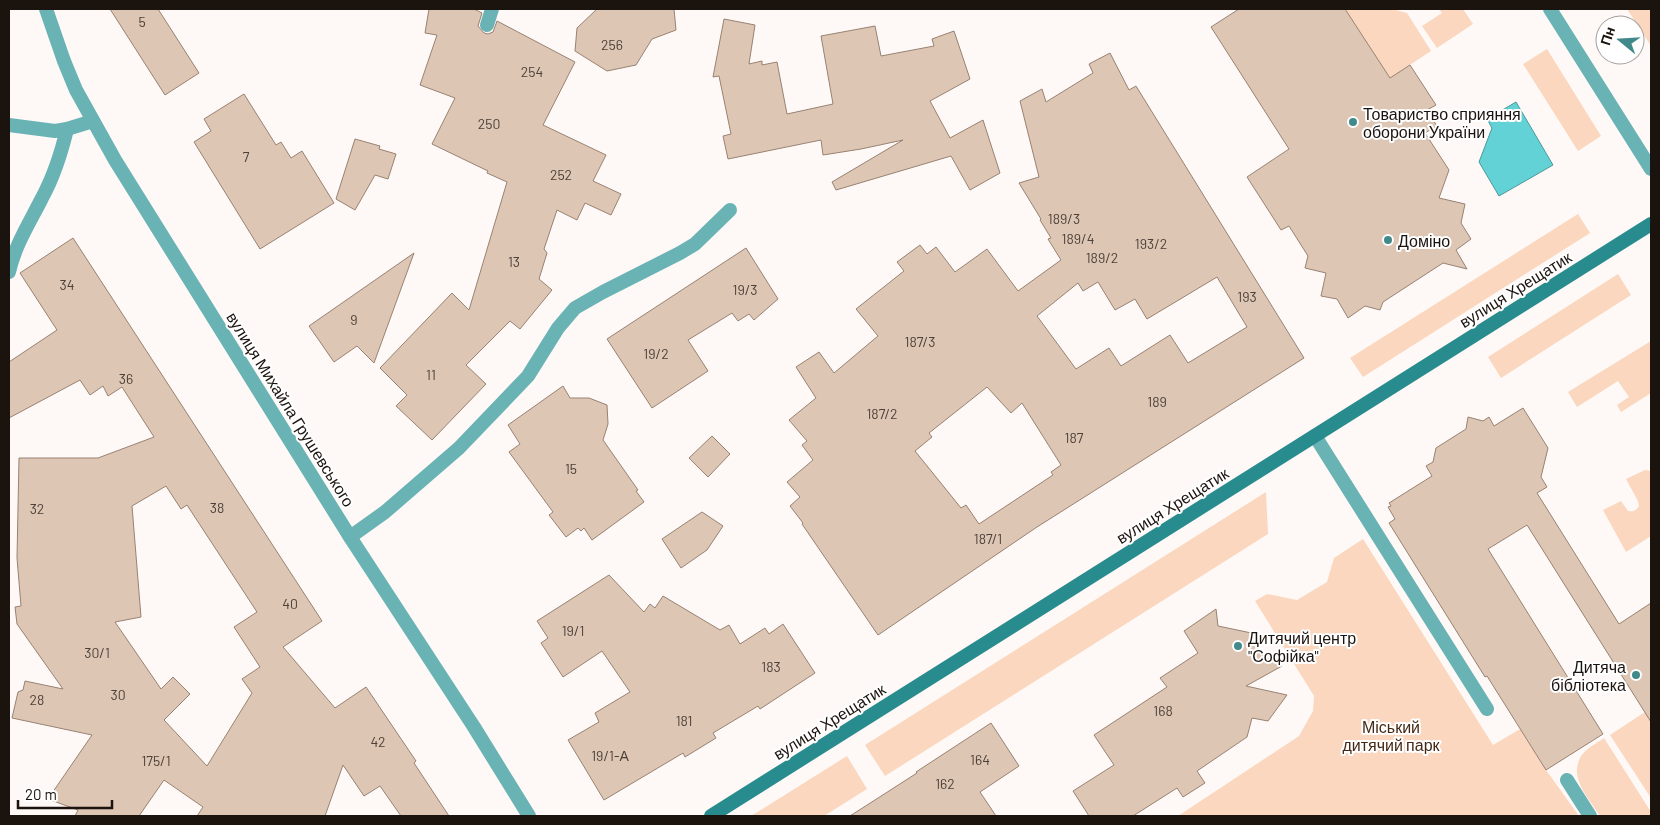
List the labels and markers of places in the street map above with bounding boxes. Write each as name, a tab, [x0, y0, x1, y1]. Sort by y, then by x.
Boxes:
place label: Товариство сприяння оборони України	[1363, 104, 1521, 141]
marker: Товариство сприяння оборони України	[1347, 116, 1359, 128]
place label: Доміно	[1398, 231, 1450, 250]
marker: Доміно	[1382, 234, 1394, 246]
place label: Дитячий центр "Софійка"	[1248, 628, 1356, 665]
marker: Дитячий центр "Софійка"	[1232, 640, 1244, 652]
place label: Дитяча бібліотека	[1551, 657, 1626, 694]
marker: Дитяча бібліотека	[1630, 669, 1642, 681]

